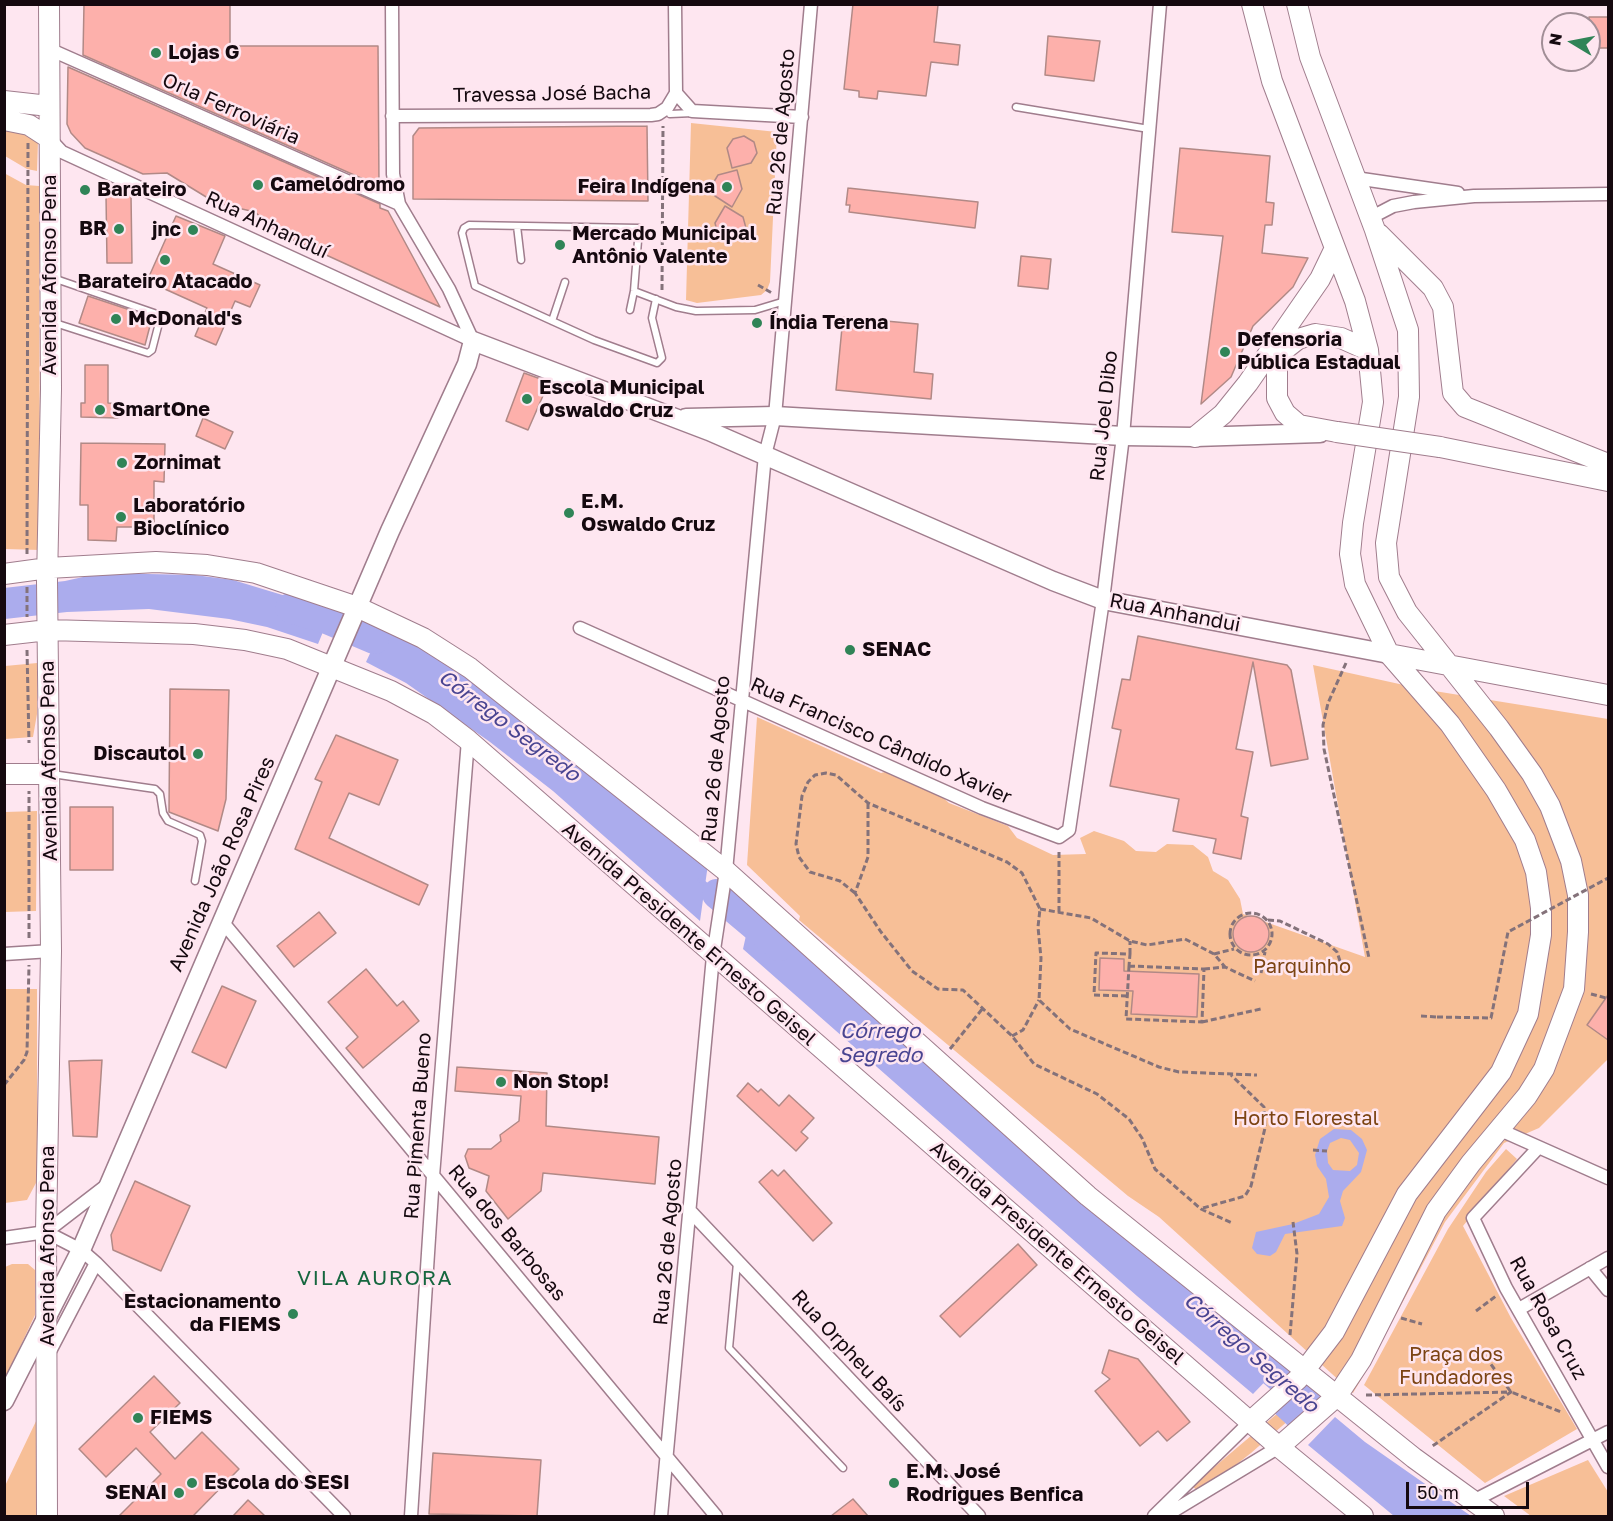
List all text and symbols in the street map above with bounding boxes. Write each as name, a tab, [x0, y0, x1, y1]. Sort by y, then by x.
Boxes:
north arrow	[1541, 12, 1601, 72]
text: N	[1544, 31, 1566, 47]
place label: Lojas G	[168, 41, 239, 65]
marker: Lojas G	[149, 46, 163, 60]
street label: Rua 26 de Agosto	[762, 48, 800, 216]
street label: Orla Ferroviária	[159, 68, 303, 150]
street label: Travessa José Bacha	[453, 80, 651, 108]
place label: Camelódromo	[270, 173, 405, 197]
street label: Avenida Afonso Pena	[38, 175, 62, 375]
place label: Feira Indígena	[577, 175, 715, 199]
place label: Barateiro	[97, 178, 187, 202]
marker: Camelódromo	[251, 178, 265, 192]
marker: Feira Indígena	[720, 180, 734, 194]
marker: Barateiro	[78, 183, 92, 197]
street label: Rua Anhanduí	[202, 186, 332, 264]
place label: BR	[79, 217, 107, 241]
place label: jnc	[152, 218, 181, 242]
marker: BR	[112, 222, 126, 236]
place label: Mercado Municipal Antônio Valente	[572, 222, 756, 269]
marker: jnc	[186, 223, 200, 237]
marker: Mercado Municipal Antônio Valente	[553, 238, 567, 252]
marker: Barateiro Atacado	[158, 253, 172, 267]
place label: Barateiro Atacado	[77, 270, 253, 294]
place label: McDonald's	[128, 307, 242, 331]
place label: Índia Terena	[769, 311, 888, 335]
marker: McDonald's	[109, 312, 123, 326]
marker: Índia Terena	[750, 316, 764, 330]
place label: Defensoria Pública Estadual	[1237, 328, 1401, 375]
marker: Defensoria Pública Estadual	[1218, 345, 1232, 359]
street label: Rua Joel Dibo	[1085, 349, 1123, 483]
place label: Escola Municipal Oswaldo Cruz	[539, 376, 704, 423]
marker: Escola Municipal Oswaldo Cruz	[520, 392, 534, 406]
place label: SmartOne	[112, 398, 210, 422]
marker: SmartOne	[93, 403, 107, 417]
place label: Zornimat	[134, 451, 221, 475]
marker: Zornimat	[115, 456, 129, 470]
place label: E.M. Oswaldo Cruz	[581, 490, 715, 537]
place label: Laboratório Bioclínico	[133, 494, 245, 541]
marker: E.M. Oswaldo Cruz	[562, 506, 576, 520]
marker: Laboratório Bioclínico	[114, 510, 128, 524]
street label: Rua Anhandui	[1107, 589, 1243, 637]
place label: SENAC	[862, 638, 931, 662]
marker: SENAC	[843, 643, 857, 657]
street label: Avenida Afonso Pena	[35, 660, 63, 862]
water label: Córrego Segredo	[433, 665, 585, 787]
street label: Rua Francisco Cândido Xavier	[747, 672, 1015, 810]
street label: Rua 26 de Agosto	[697, 675, 735, 843]
place label: Discautol	[93, 742, 186, 766]
marker: Discautol	[191, 747, 205, 761]
street label: Avenida João Rosa Pires	[164, 753, 280, 975]
street label: Avenida Presidente Ernesto Geisel	[557, 817, 821, 1051]
park label: Parquinho	[1253, 955, 1351, 979]
water label: Córrego Segredo	[838, 1018, 922, 1068]
street label: Rua Pimenta Bueno	[400, 1032, 436, 1220]
place label: Non Stop!	[513, 1070, 609, 1094]
marker: Non Stop!	[494, 1075, 508, 1089]
park label: Horto Florestal	[1233, 1107, 1379, 1131]
street label: Avenida Presidente Ernesto Geisel	[925, 1136, 1189, 1370]
street label: Avenida Afonso Pena	[36, 1146, 60, 1346]
street label: Rua 26 de Agosto	[649, 1158, 687, 1326]
street label: Rua dos Barbosas	[443, 1160, 571, 1306]
street label: Rua Rosa Cruz	[1504, 1252, 1592, 1384]
district label: VILA AURORA	[297, 1265, 453, 1291]
street label: Rua Orpheu Baís	[786, 1285, 912, 1417]
water label: Córrego Segredo	[1179, 1288, 1323, 1418]
place label: Estacionamento da FIEMS	[124, 1290, 281, 1337]
marker: Estacionamento da FIEMS	[286, 1307, 300, 1321]
park label: Praça dos Fundadores	[1399, 1343, 1513, 1390]
place label: FIEMS	[150, 1406, 212, 1430]
marker: FIEMS	[131, 1411, 145, 1425]
place label: E.M. José Rodrigues Benfica	[906, 1460, 1083, 1507]
scale bar	[1409, 1470, 1532, 1508]
place label: Escola do SESI	[204, 1471, 350, 1495]
marker: Escola do SESI	[185, 1476, 199, 1490]
marker: E.M. José Rodrigues Benfica	[887, 1476, 901, 1490]
place label: SENAI	[105, 1481, 167, 1505]
text: 50 m	[1417, 1481, 1459, 1503]
marker: SENAI	[172, 1486, 186, 1500]

